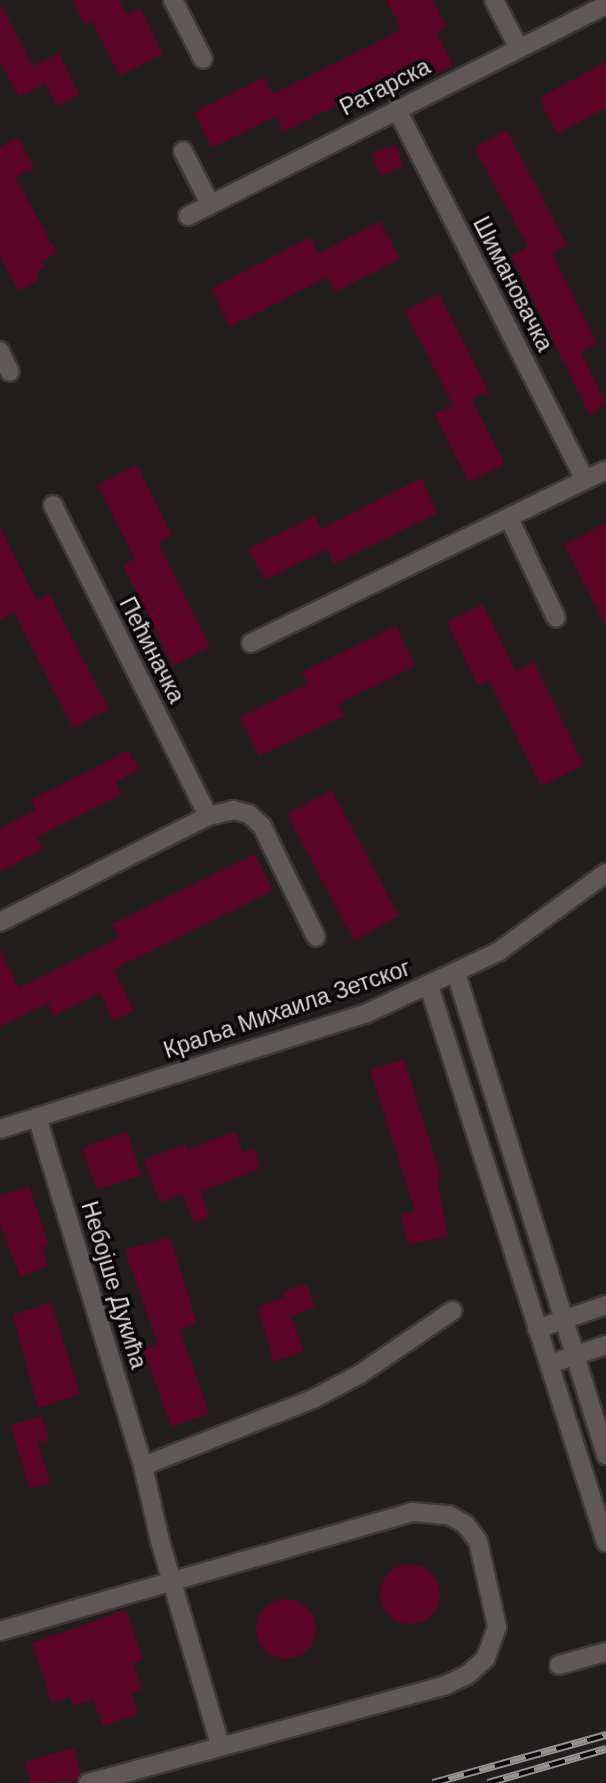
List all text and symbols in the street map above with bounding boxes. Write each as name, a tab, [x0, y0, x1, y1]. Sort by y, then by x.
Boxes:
street label: Ратарска	[335, 53, 435, 121]
street label: Шимановачка	[467, 212, 559, 356]
street label: Пећиначка	[114, 592, 190, 708]
street label: Краља Михаила Зетског	[160, 954, 414, 1064]
street label: Небојше Дукића	[75, 1198, 153, 1372]

